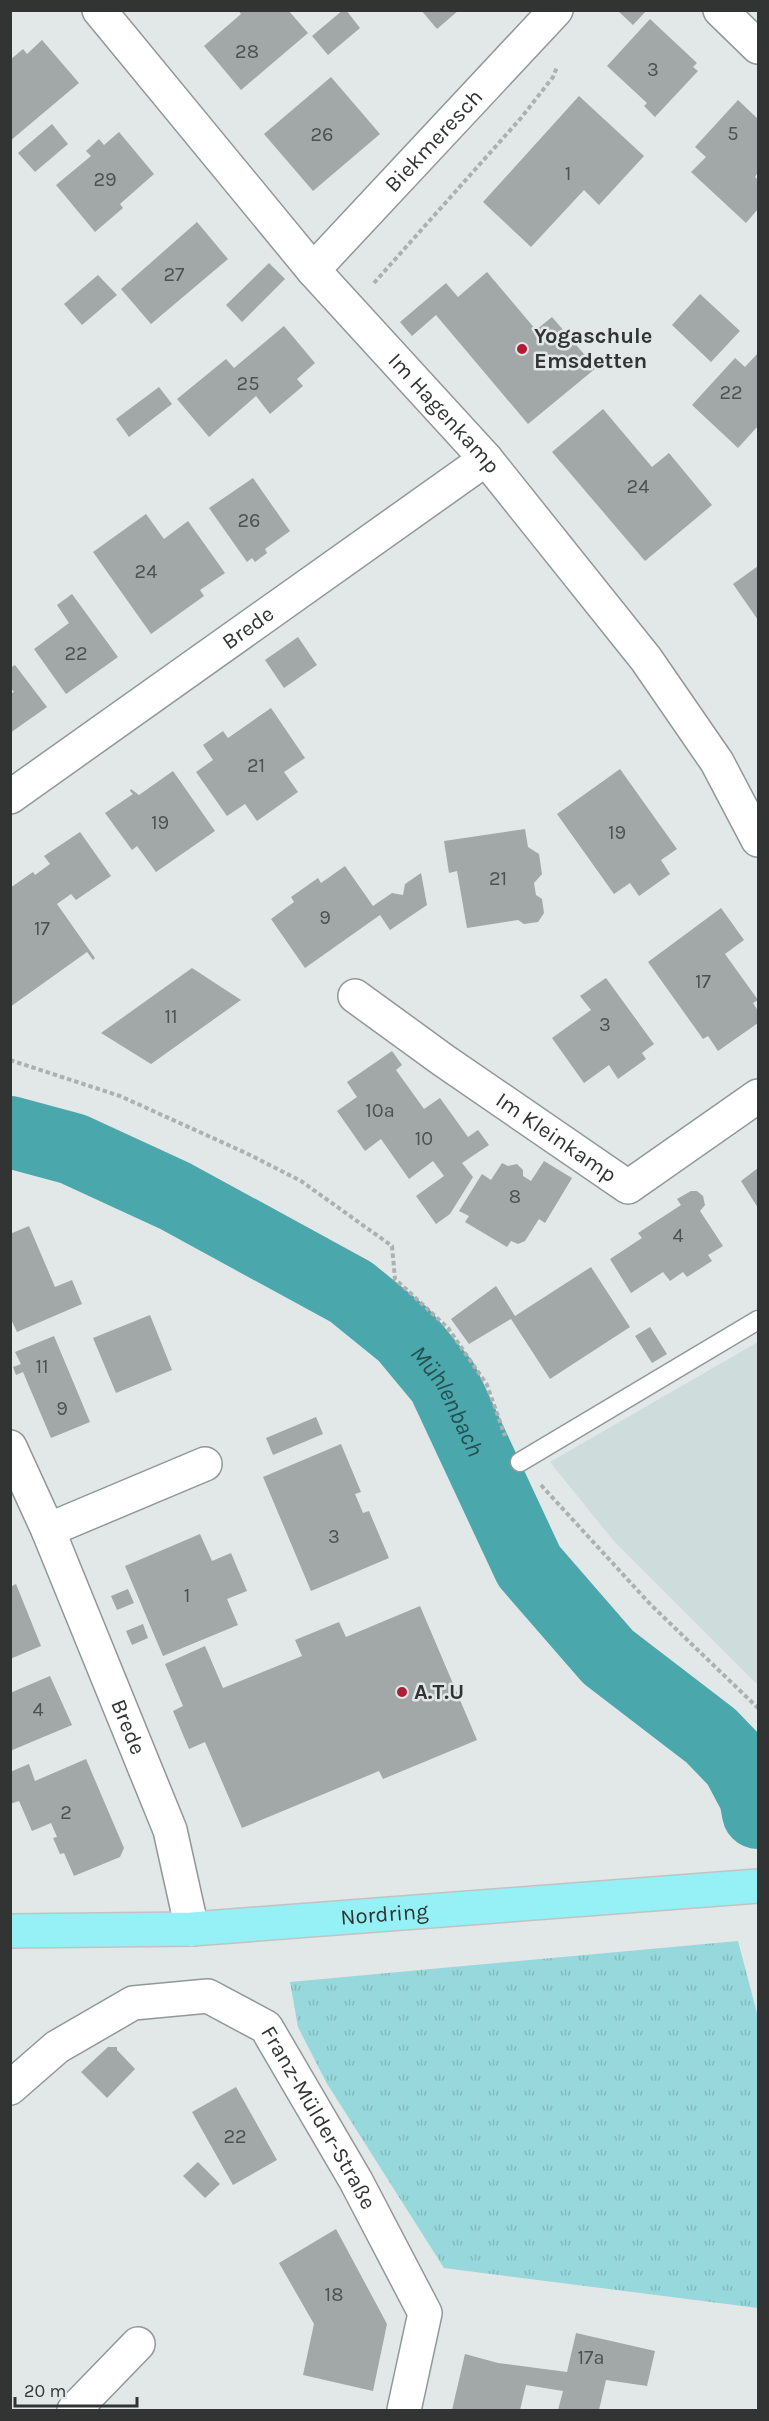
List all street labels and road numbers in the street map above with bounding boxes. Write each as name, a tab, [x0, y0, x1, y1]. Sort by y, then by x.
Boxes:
street label: Biekmeresch	[380, 84, 488, 198]
street label: Im Hagenkamp	[383, 348, 505, 479]
street label: Brede	[217, 601, 279, 655]
street label: Im Kleinkamp	[491, 1087, 621, 1188]
street label: Brede	[105, 1696, 151, 1758]
street label: Nordring	[339, 1898, 430, 1931]
street label: Franz-Mülder-Straße	[255, 2021, 381, 2214]

